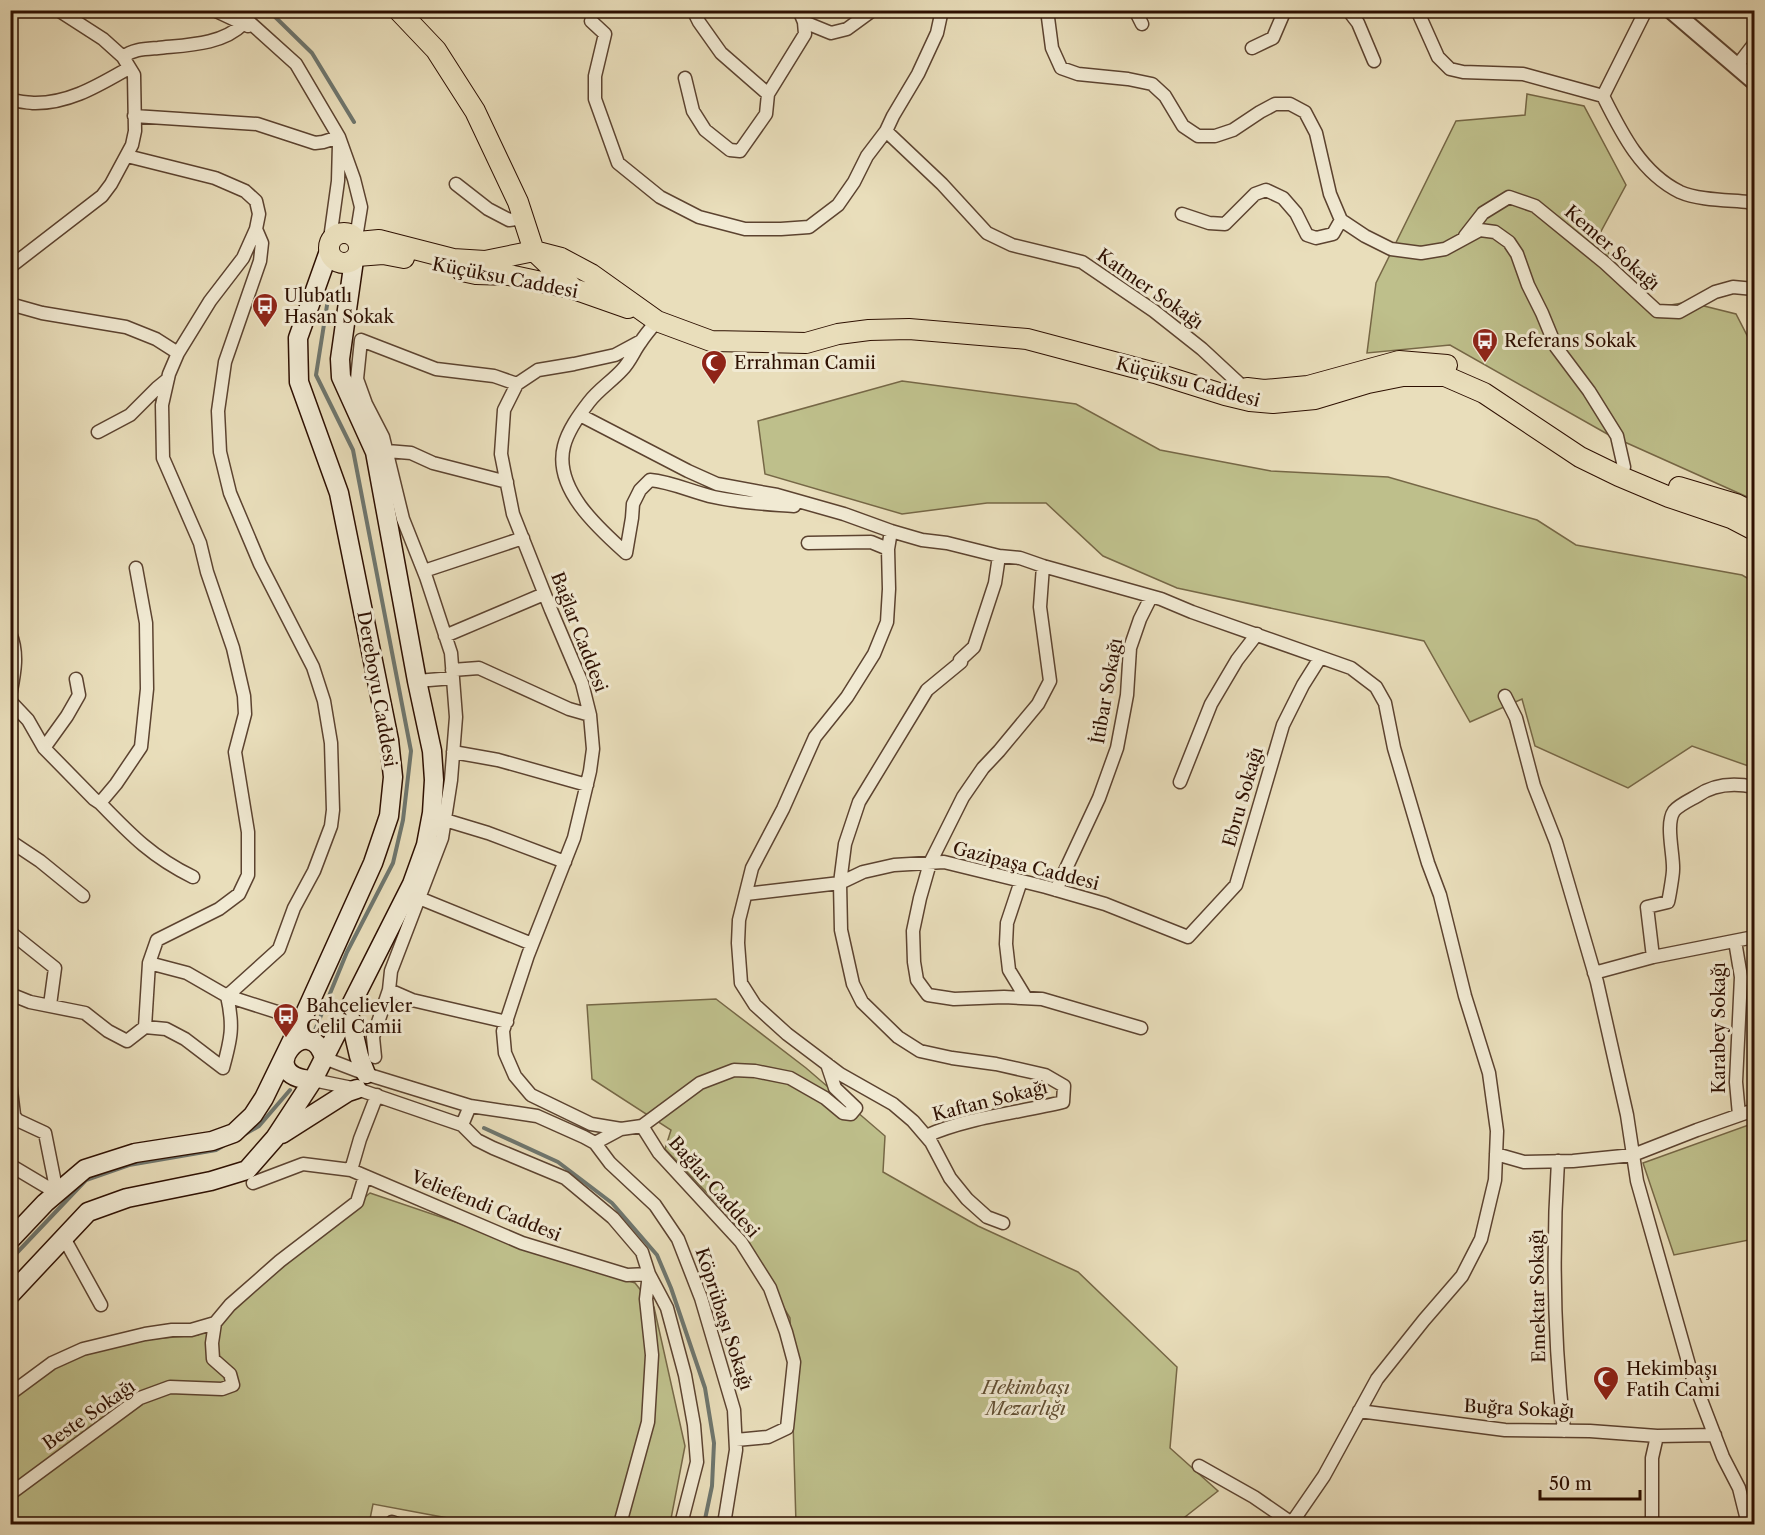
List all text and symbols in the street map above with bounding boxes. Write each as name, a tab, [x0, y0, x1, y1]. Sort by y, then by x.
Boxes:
street label: Kemer Sokağı	[1560, 201, 1664, 296]
street label: Katmer Sokağı	[1093, 244, 1208, 334]
street label: Küçüksu Caddesi	[430, 253, 580, 303]
place label: Ulubatlı Hasan Sokak	[284, 285, 396, 328]
bus stop icon: Ulubatlı Hasan Sokak	[250, 291, 280, 329]
bus stop icon: Referans Sokak	[1470, 326, 1500, 364]
place label: Referans Sokak	[1504, 330, 1638, 352]
mosque icon: Errahman Camii	[699, 348, 729, 386]
place label: Errahman Camii	[734, 352, 876, 374]
street label: Küçüksu Caddesi	[1114, 352, 1263, 412]
street label: Bağlar Caddesi	[546, 569, 612, 696]
street label: Dereboyu Caddesi	[352, 609, 402, 769]
street label: İtibar Sokağı	[1086, 636, 1127, 746]
street label: Ebru Sokağı	[1218, 744, 1268, 849]
street label: Gazipaşa Caddesi	[951, 837, 1102, 895]
street label: Karabey Sokağı	[1708, 962, 1730, 1094]
place label: Bahçelievler Celil Camii	[306, 995, 413, 1038]
bus stop icon: Bahçelievler Celil Camii	[271, 1001, 301, 1039]
street label: Kaftan Sokağı	[930, 1076, 1050, 1126]
street label: Bağlar Caddesi	[664, 1132, 764, 1243]
street label: Veliefendi Caddesi	[407, 1165, 565, 1246]
street label: Emektar Sokağı	[1526, 1229, 1550, 1363]
street label: Köprübaşı Sokağı	[691, 1245, 758, 1394]
place label: Hekimbaşı Fatih Cami	[1626, 1358, 1721, 1401]
mosque icon: Hekimbaşı Fatih Cami	[1591, 1364, 1621, 1402]
street label: Beste Sokağı	[39, 1375, 140, 1455]
park label: Hekimbaşı Mezarlığı	[980, 1377, 1070, 1420]
street label: Buğra Sokağı	[1463, 1395, 1575, 1423]
scale bar	[1540, 1463, 1640, 1501]
text: 50 m	[1549, 1473, 1592, 1495]

